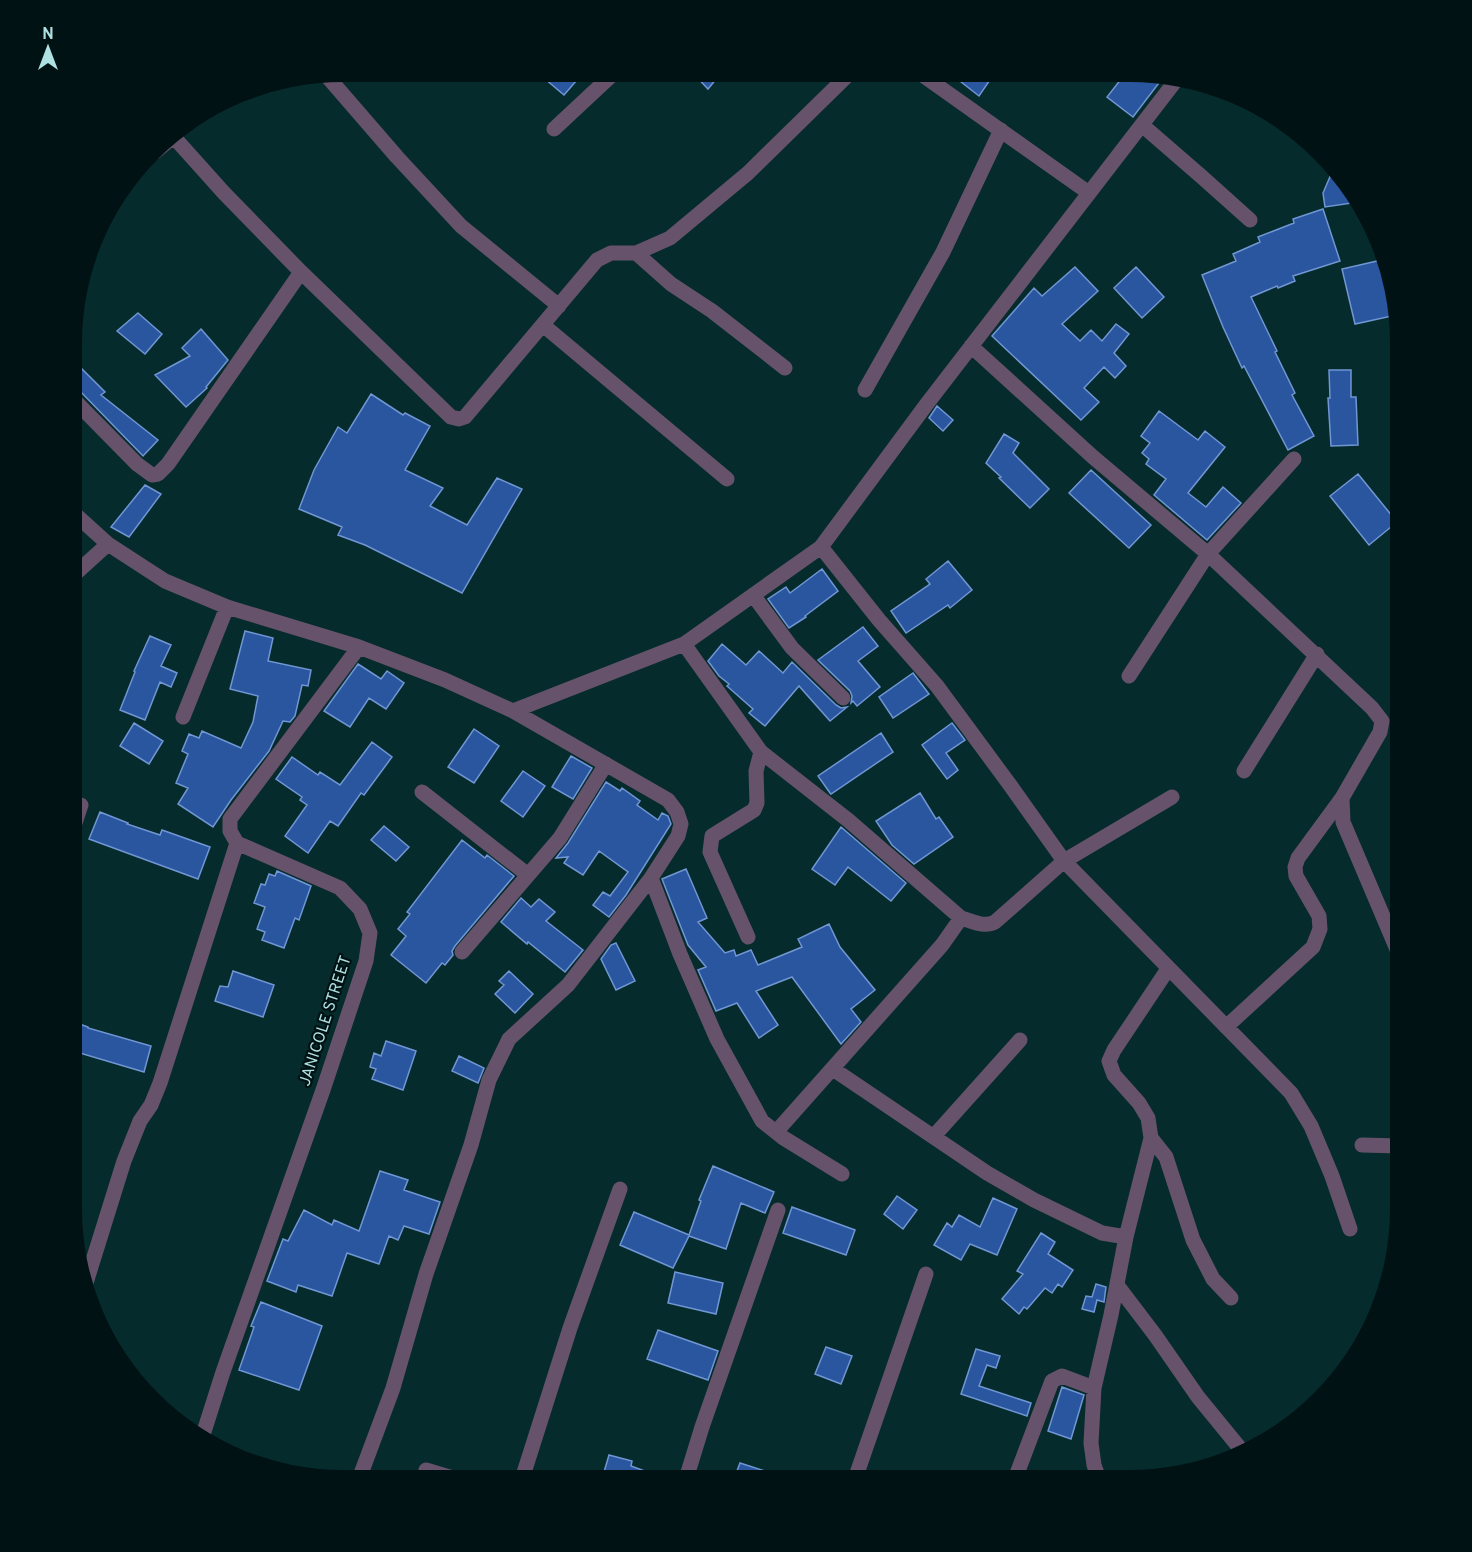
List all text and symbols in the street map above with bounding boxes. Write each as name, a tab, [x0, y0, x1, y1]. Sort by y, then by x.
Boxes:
north arrow	[18, 18, 78, 78]
text: N	[42, 25, 54, 45]
street label: JANICOLE STREET	[295, 953, 357, 1089]

